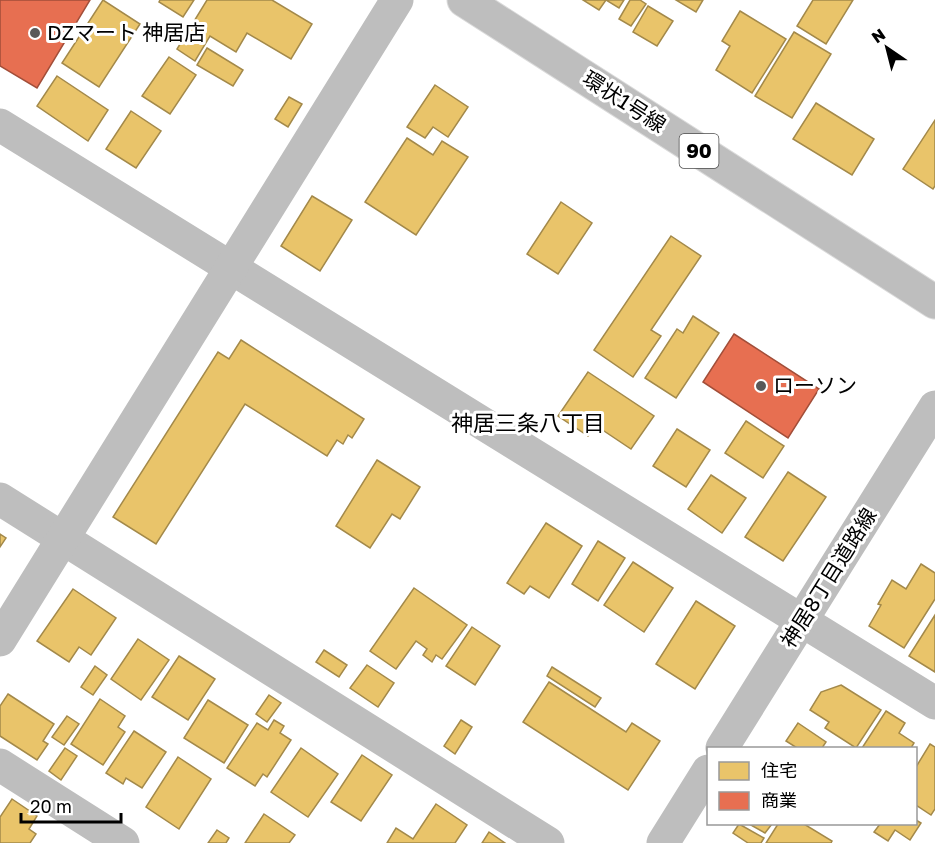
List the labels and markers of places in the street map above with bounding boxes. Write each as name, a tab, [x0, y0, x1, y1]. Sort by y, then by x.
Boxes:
place label: DZマート 神居店	[47, 19, 205, 45]
marker: DZマート 神居店	[28, 26, 42, 40]
place label: ローソン	[773, 372, 857, 398]
marker: ローソン	[754, 379, 768, 393]

